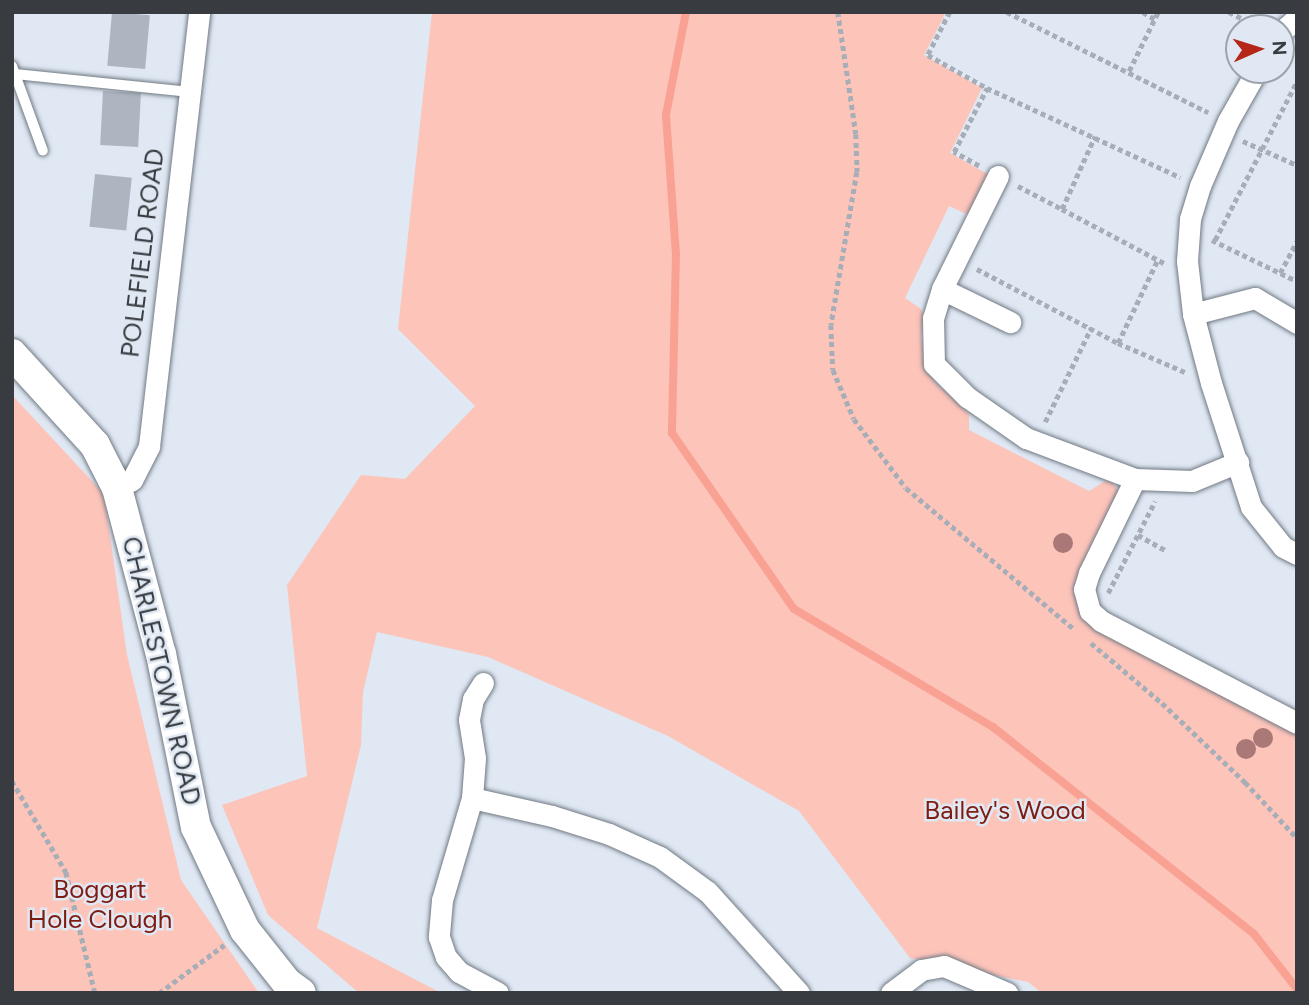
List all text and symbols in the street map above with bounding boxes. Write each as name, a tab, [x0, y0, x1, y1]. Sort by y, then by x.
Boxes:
north arrow	[1225, 14, 1295, 84]
text: N	[1268, 40, 1291, 56]
street label: POLEFIELD ROAD	[115, 147, 171, 359]
street label: CHARLESTOWN ROAD	[115, 534, 207, 808]
park label: Bailey's Wood	[924, 795, 1086, 827]
park label: Boggart Hole Clough	[28, 874, 172, 936]

